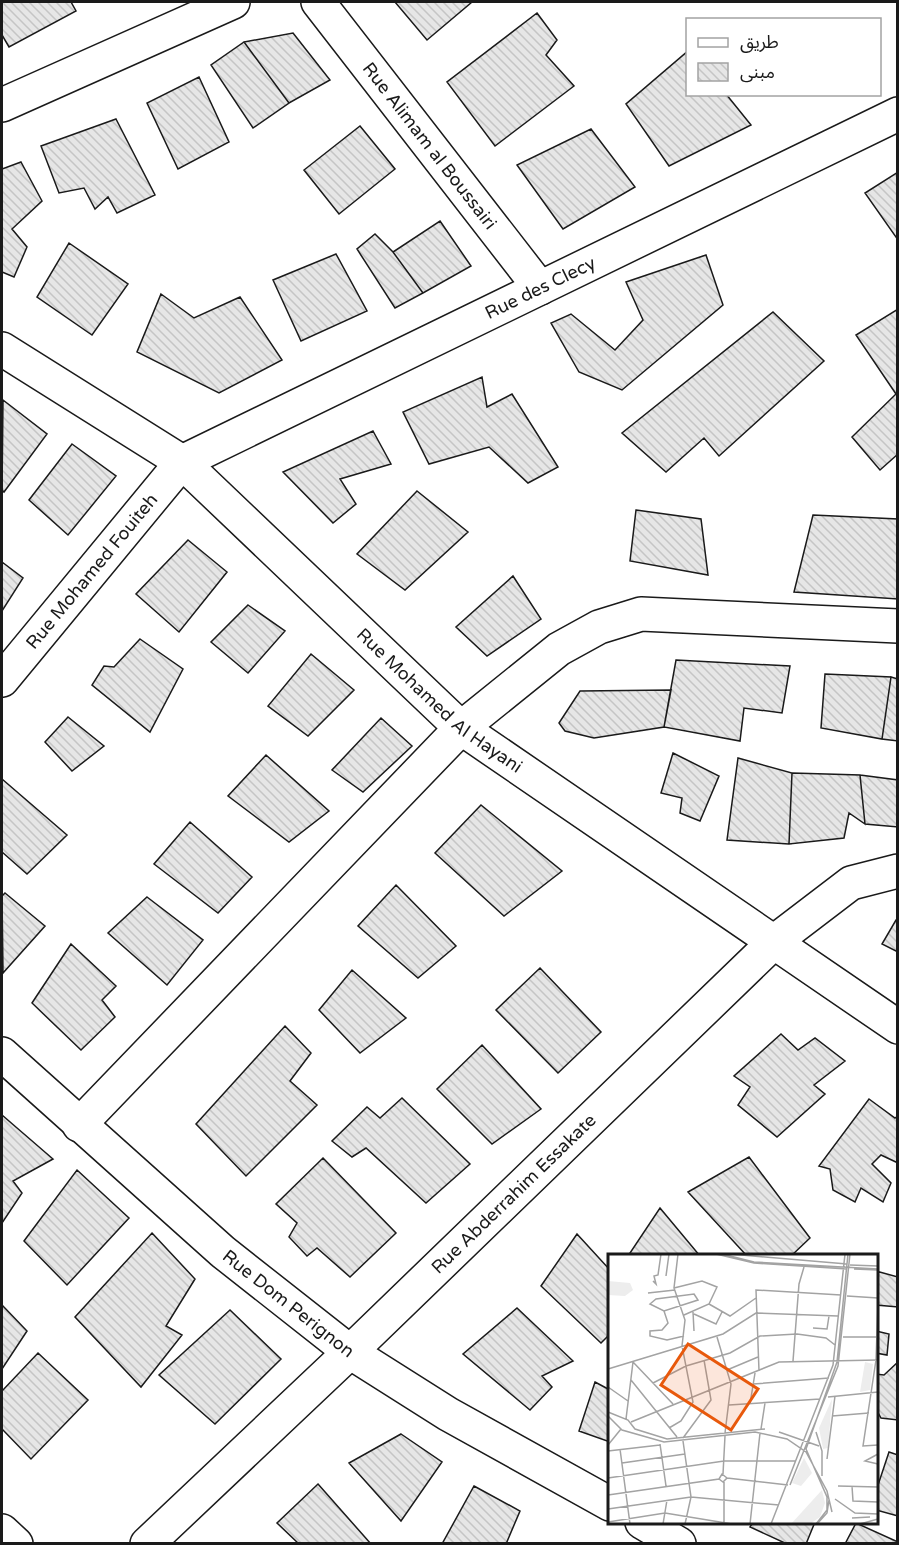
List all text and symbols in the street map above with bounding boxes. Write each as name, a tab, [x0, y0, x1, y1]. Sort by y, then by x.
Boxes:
legend	[686, 18, 881, 96]
text: طريق	[740, 31, 779, 53]
street label: Rue Alimam al Boussairi	[358, 58, 501, 234]
text: مبنى	[740, 61, 775, 83]
street label: Rue des Clecy	[481, 252, 599, 324]
street label: Rue Mohamed Fouiteh	[21, 489, 162, 654]
street label: Rue Mohamed Al Hayani	[352, 623, 527, 778]
street label: Rue Abderrahim Essakate	[427, 1109, 601, 1278]
street label: Rue Dom Perignon	[218, 1245, 359, 1362]
inset map	[608, 1254, 878, 1524]

